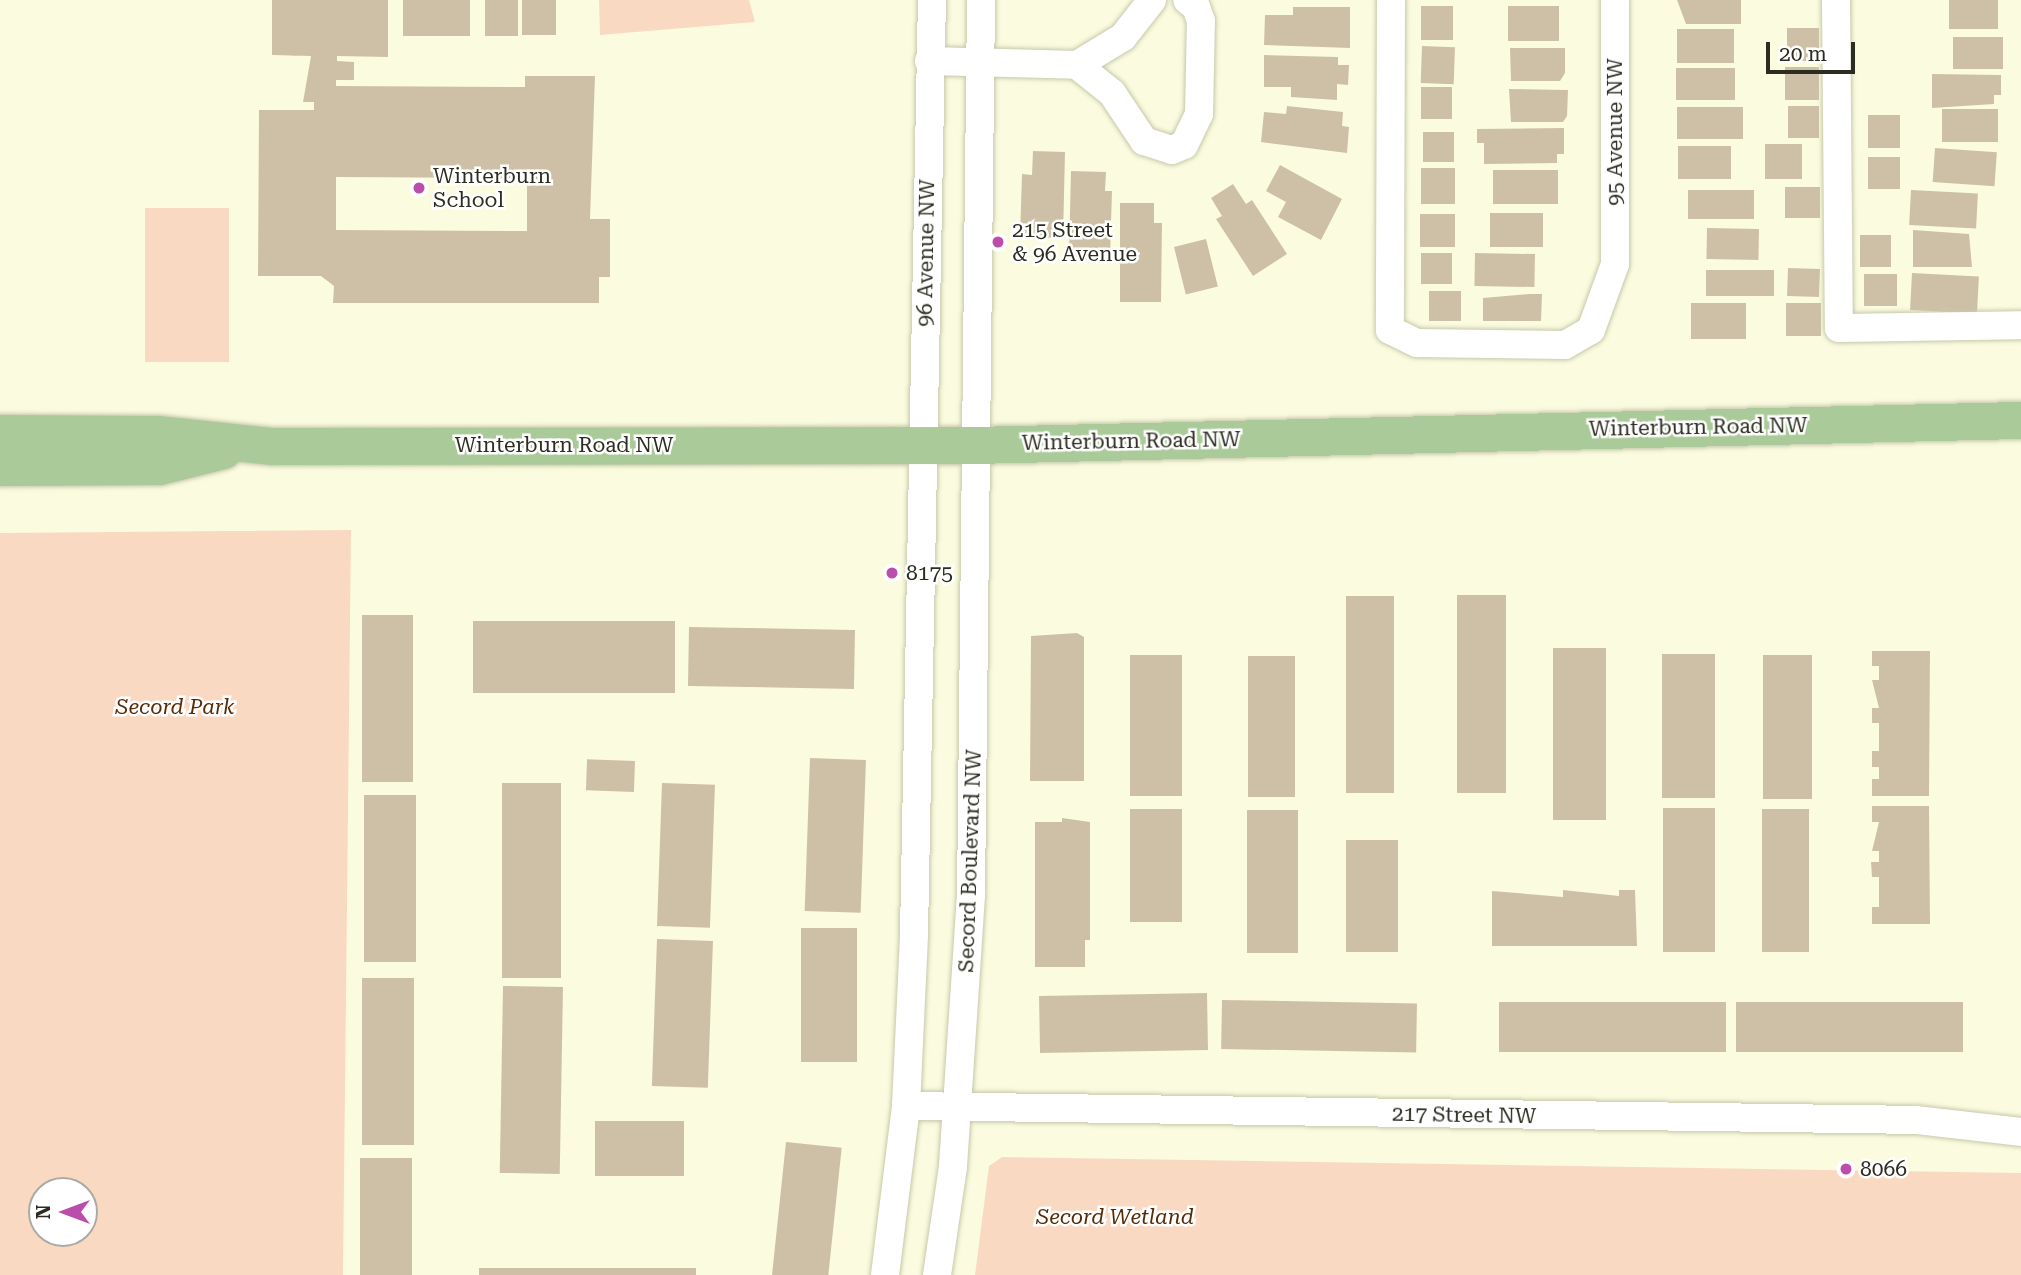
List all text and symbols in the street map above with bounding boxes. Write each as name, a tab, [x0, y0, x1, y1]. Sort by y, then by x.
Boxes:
scale bar	[1769, 28, 1858, 72]
text: 20 m	[1779, 42, 1827, 66]
street label: 95 Avenue NW	[1602, 58, 1628, 206]
place label: Winterburn School	[433, 163, 551, 213]
street label: 96 Avenue NW	[912, 179, 940, 327]
marker: Winterburn School	[411, 180, 427, 196]
place label: 215 Street & 96 Avenue	[1012, 217, 1137, 267]
marker: 215 Street & 96 Avenue	[990, 234, 1006, 250]
street label: Winterburn Road NW	[1589, 412, 1807, 442]
street label: Winterburn Road NW	[1022, 426, 1240, 456]
street label: Winterburn Road NW	[455, 432, 673, 458]
place label: 8175	[906, 560, 953, 586]
marker: 8175	[884, 565, 900, 581]
park label: Secord Park	[116, 694, 234, 720]
street label: Secord Boulevard NW	[954, 749, 986, 973]
street label: 217 Street NW	[1392, 1101, 1536, 1129]
place label: 8066	[1860, 1156, 1907, 1182]
marker: 8066	[1838, 1161, 1854, 1177]
north arrow	[28, 1177, 98, 1247]
park label: Secord Wetland	[1036, 1204, 1194, 1230]
text: N	[32, 1205, 55, 1219]

